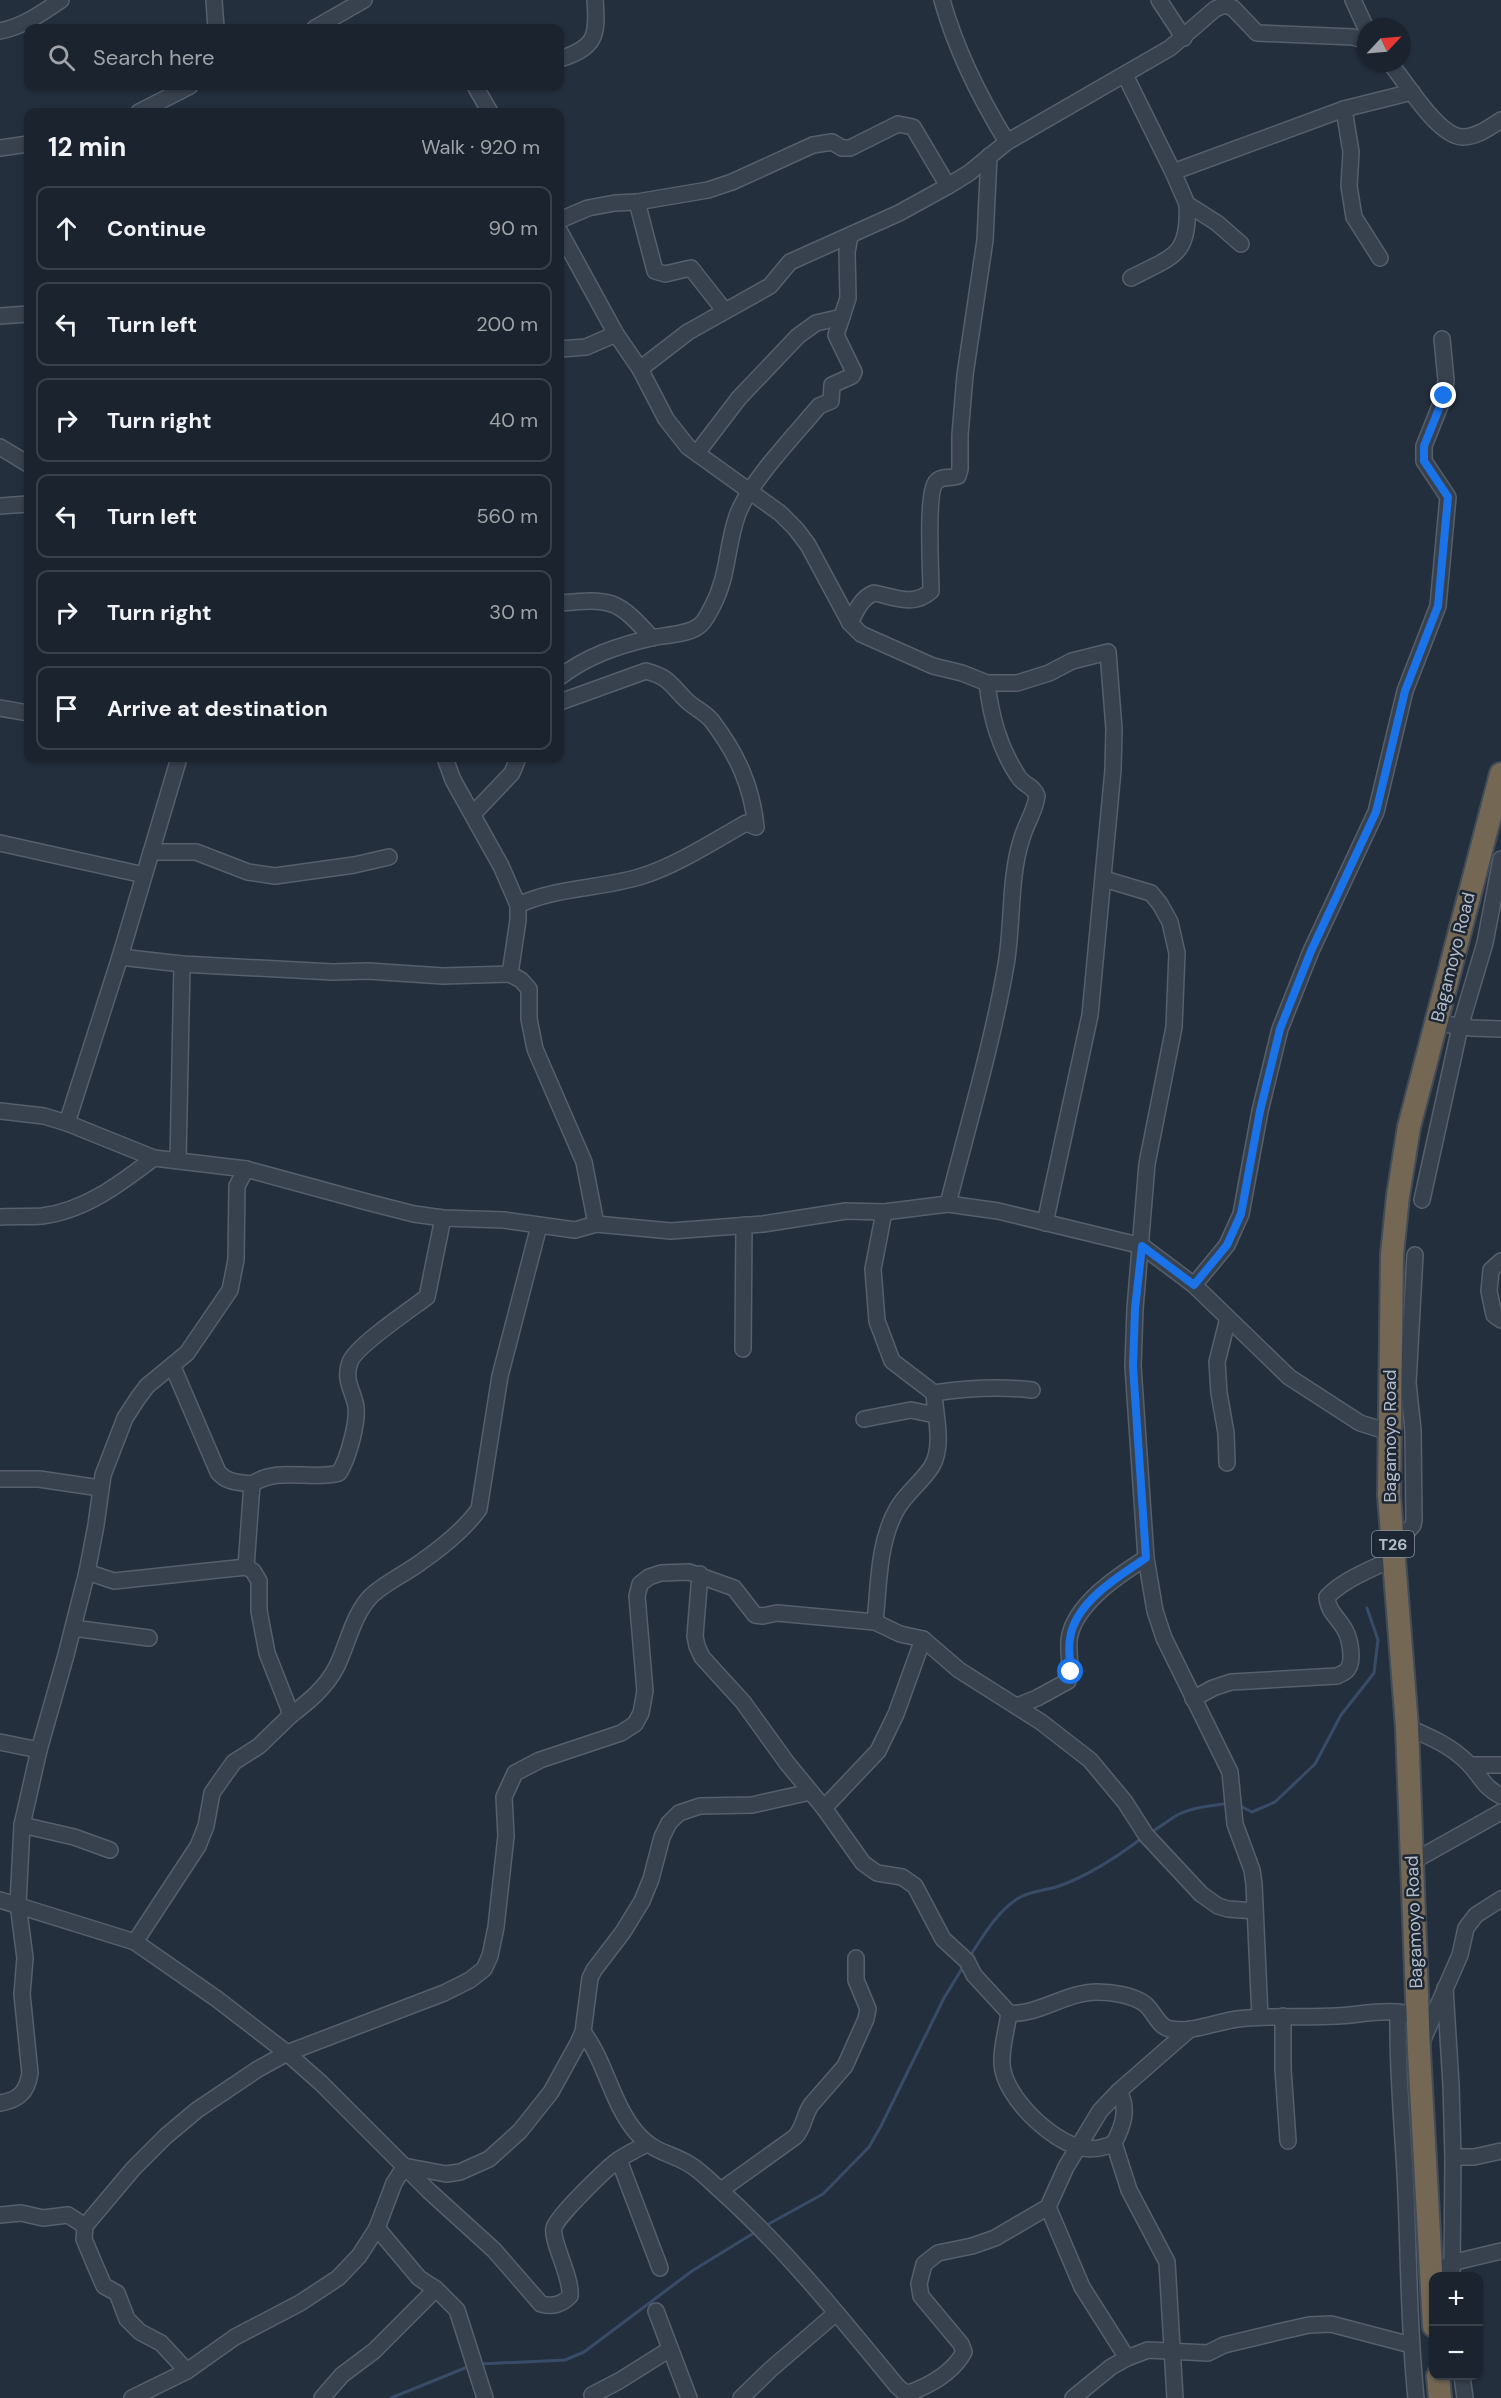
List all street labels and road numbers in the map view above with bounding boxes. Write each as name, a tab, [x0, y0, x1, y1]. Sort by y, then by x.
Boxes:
street label: Bagamoyo Road	[1425, 890, 1481, 1024]
street label: Bagamoyo Road	[1378, 1369, 1402, 1503]
road number: T26	[1372, 1531, 1414, 1557]
street label: Bagamoyo Road	[1400, 1855, 1428, 1989]

